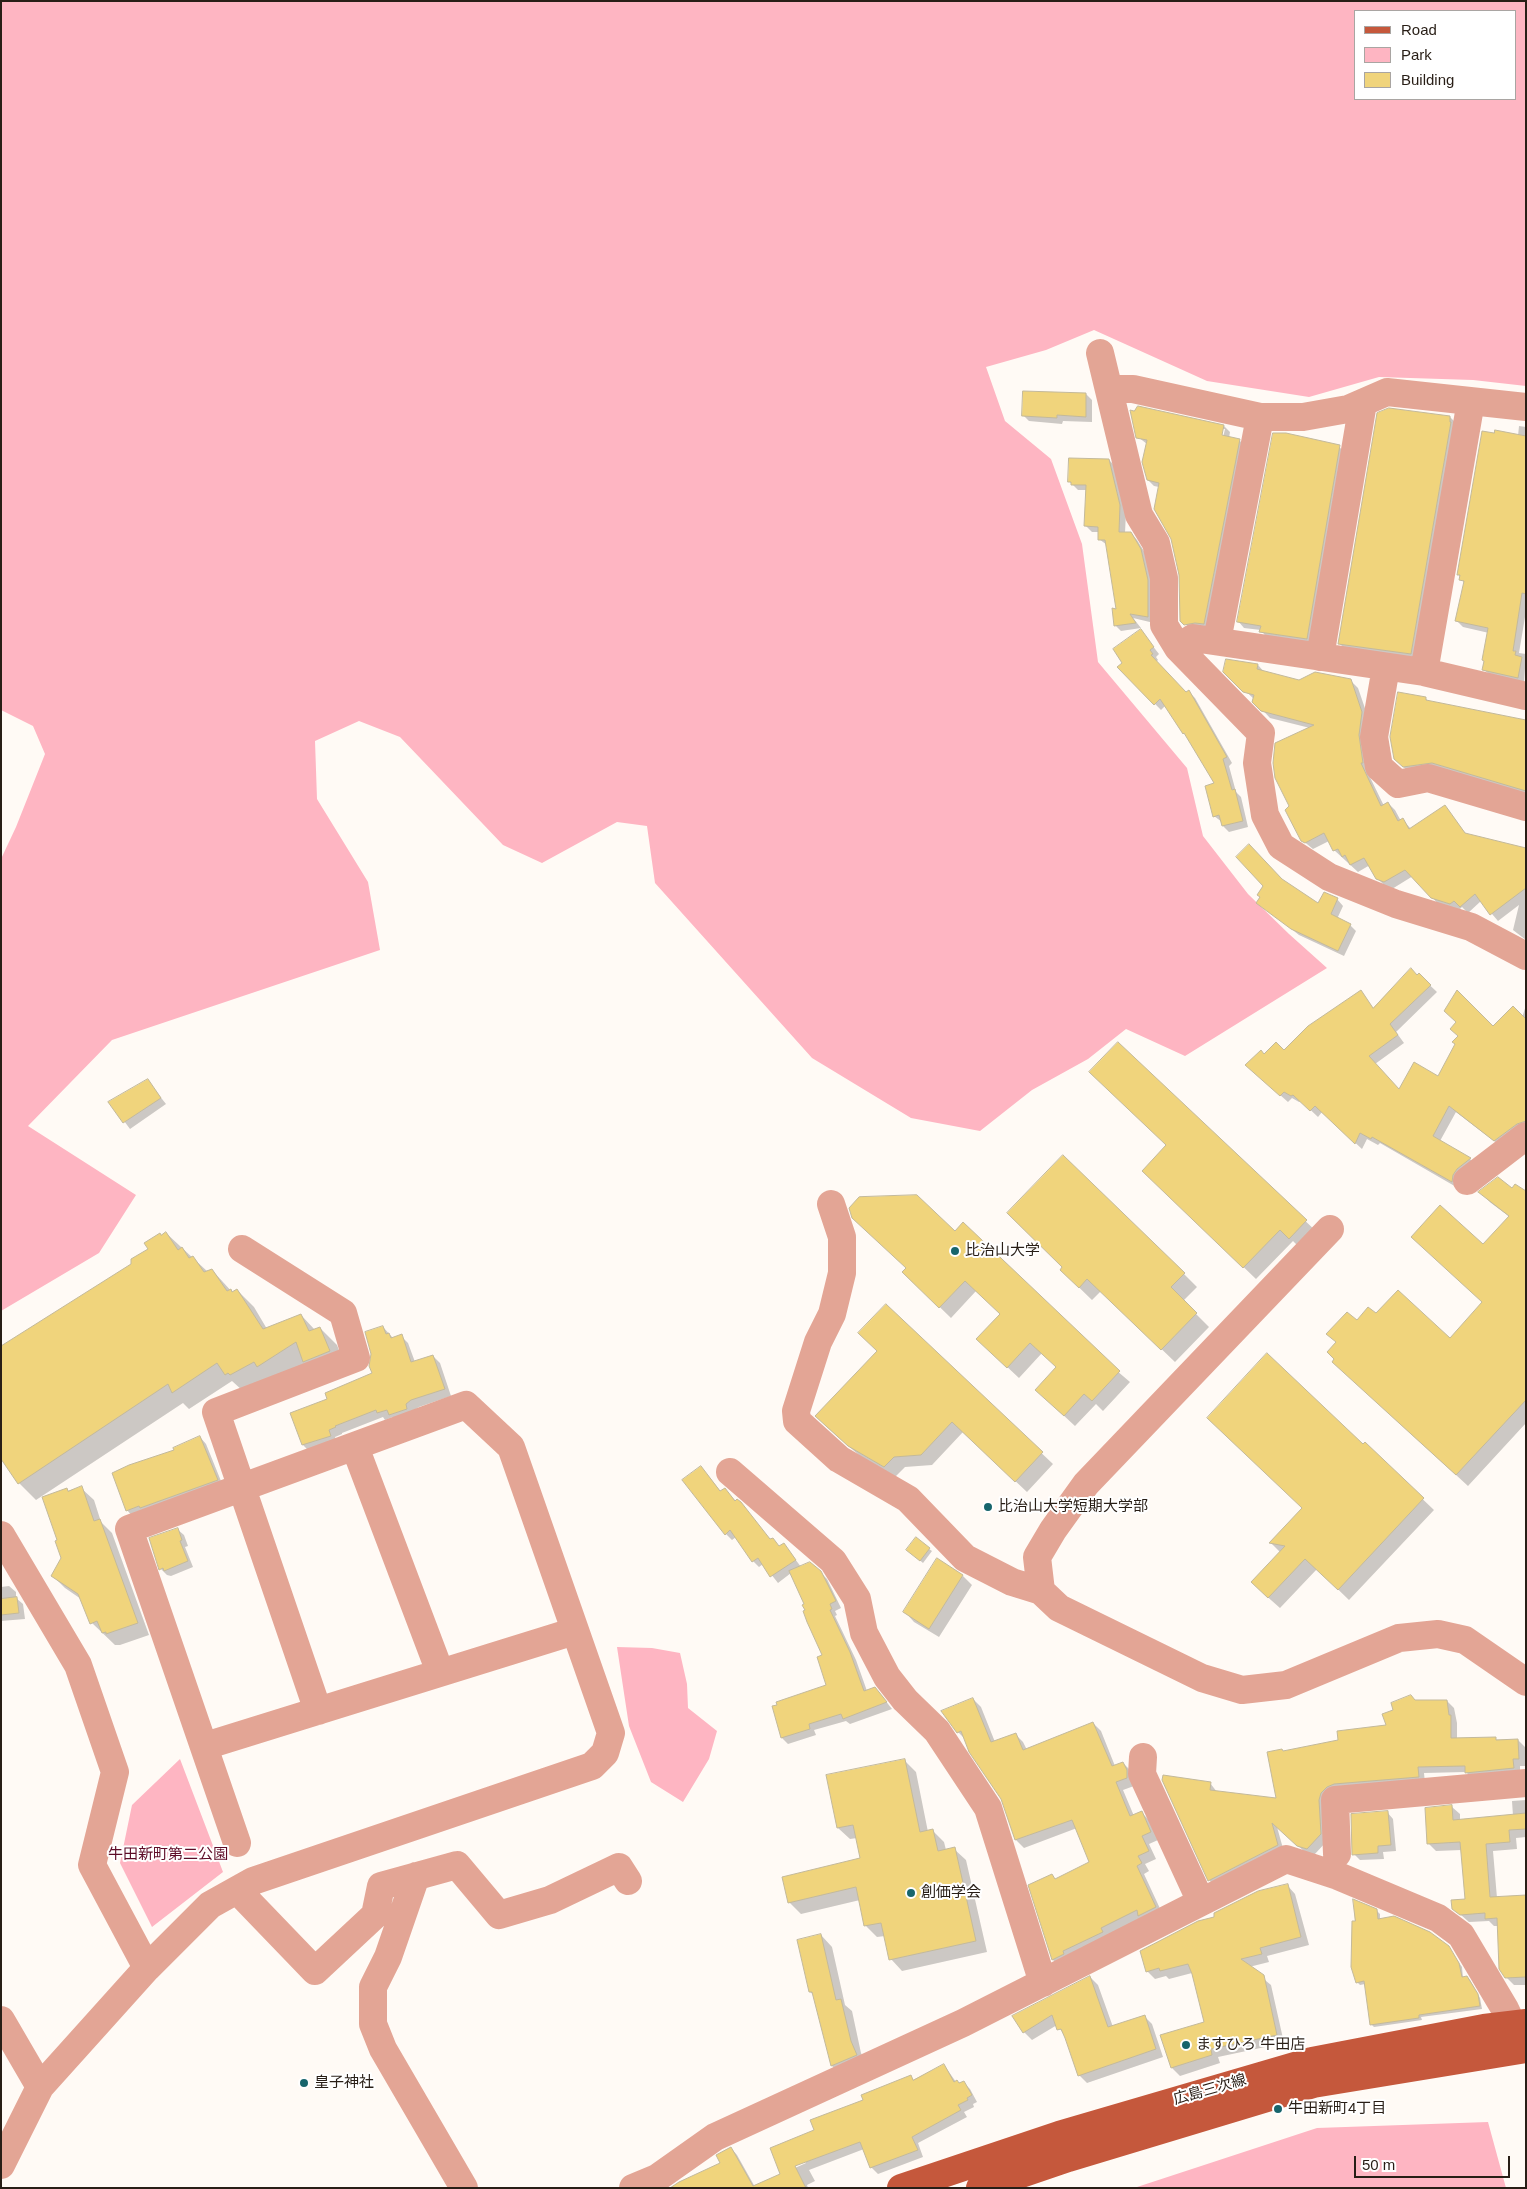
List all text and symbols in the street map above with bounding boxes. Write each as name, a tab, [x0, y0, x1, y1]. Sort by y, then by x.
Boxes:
legend	[1354, 10, 1517, 100]
text: Road	[1401, 21, 1437, 38]
text: Park	[1401, 46, 1432, 63]
text: Building	[1401, 71, 1454, 88]
place label: 比治山大学	[965, 1242, 1040, 1260]
marker: 比治山大学	[949, 1245, 961, 1257]
place label: 比治山大学短期大学部	[998, 1498, 1148, 1516]
marker: 比治山大学短期大学部	[982, 1501, 994, 1513]
park label: 牛田新町第二公園	[108, 1846, 228, 1864]
place label: 創価学会	[921, 1884, 981, 1902]
marker: 創価学会	[905, 1887, 917, 1899]
place label: ますひろ 牛田店	[1196, 2036, 1305, 2054]
marker: ますひろ 牛田店	[1180, 2039, 1192, 2051]
street label: 広島三次線	[1171, 2071, 1249, 2109]
place label: 皇子神社	[314, 2074, 374, 2092]
marker: 皇子神社	[298, 2077, 310, 2089]
place label: 牛田新町4丁目	[1288, 2100, 1386, 2118]
marker: 牛田新町4丁目	[1272, 2103, 1284, 2115]
scale bar	[1357, 2146, 1513, 2178]
text: 50 m	[1362, 2156, 1395, 2173]

